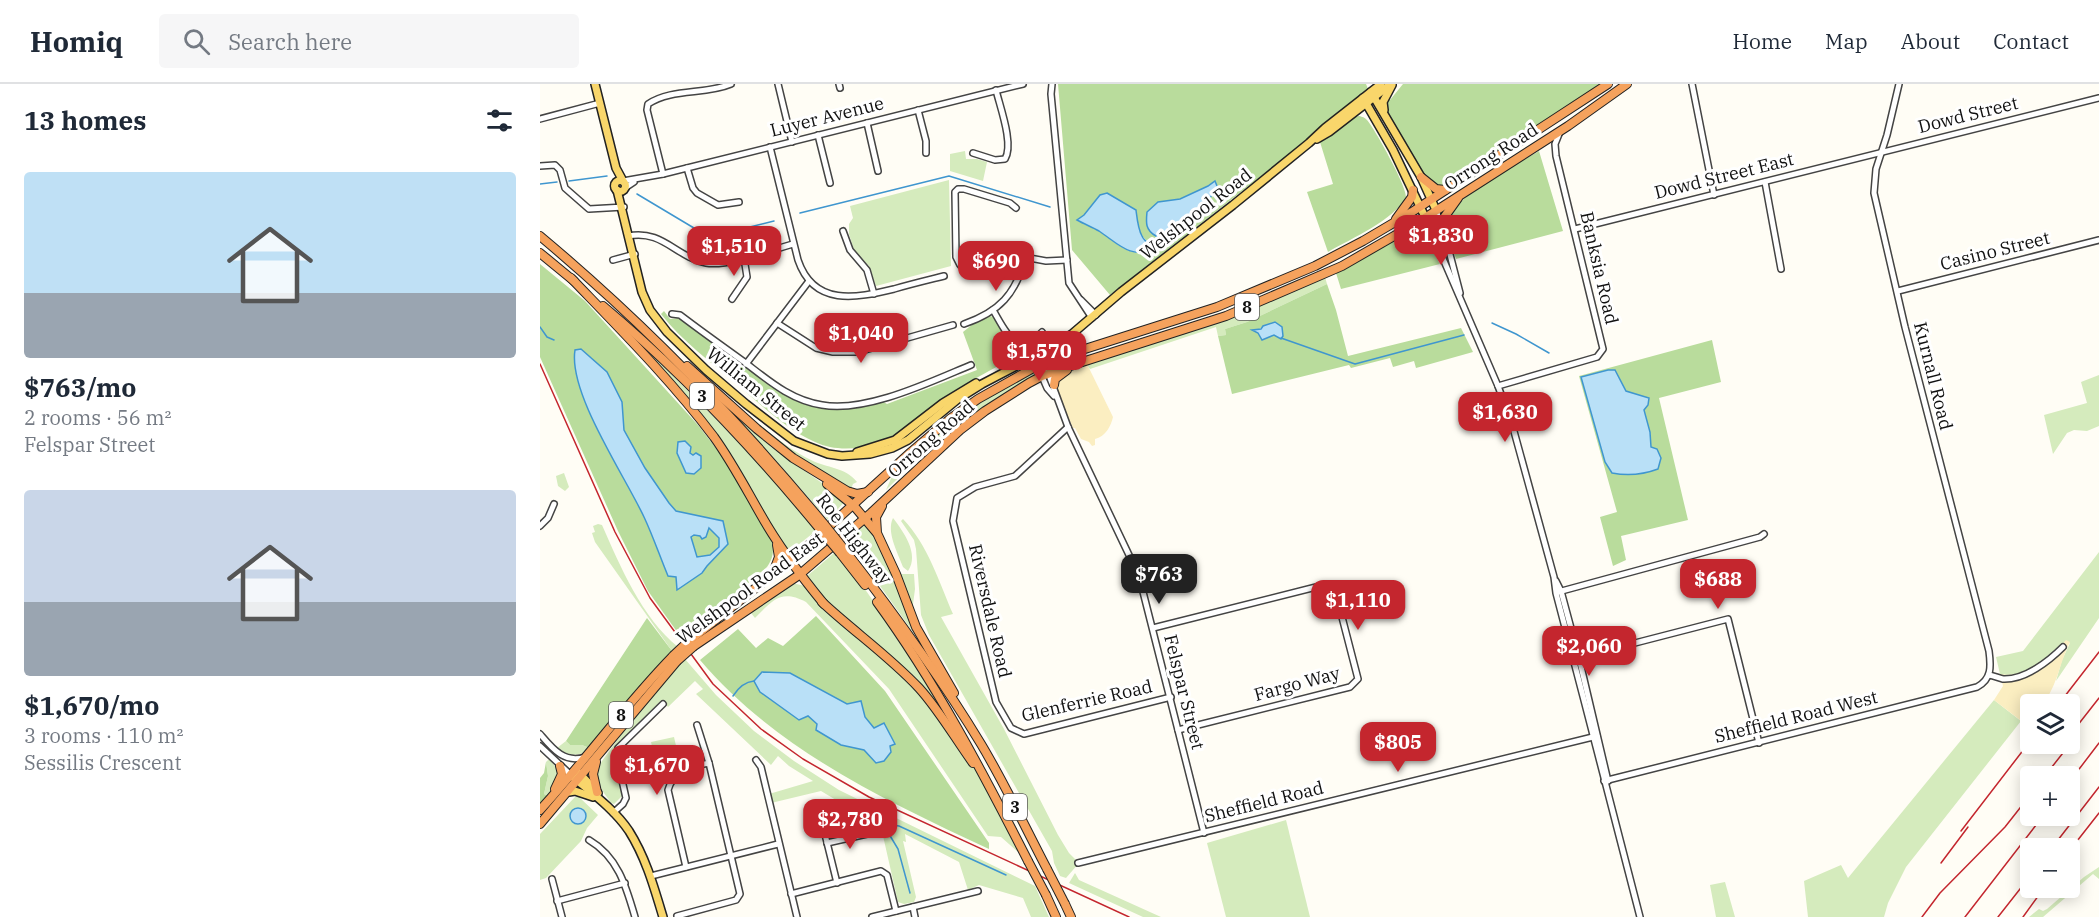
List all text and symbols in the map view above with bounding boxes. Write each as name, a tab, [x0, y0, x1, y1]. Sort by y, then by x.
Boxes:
search box	[159, 14, 579, 68]
text: Homiq	[30, 23, 123, 60]
icon: search	[180, 25, 213, 58]
text: Search here	[228, 27, 352, 56]
text: Home	[1732, 27, 1792, 55]
text: Map	[1825, 27, 1868, 55]
text: About	[1901, 27, 1960, 55]
text: Contact	[1993, 27, 2069, 55]
street label: Luyer Avenue	[768, 91, 886, 142]
street label: Dowd Street	[1915, 91, 2020, 138]
text: 13 homes	[24, 103, 146, 137]
icon: filters	[483, 104, 516, 137]
street label: Orrong Road	[1439, 118, 1542, 195]
street label: Dowd Street East	[1652, 147, 1796, 204]
street label: Welshpool Road	[1135, 163, 1256, 264]
street label: Banksia Road	[1575, 209, 1624, 327]
icon: home	[216, 211, 324, 319]
pin: $1,830	[1392, 215, 1490, 266]
text: $1,830	[1408, 221, 1474, 248]
pin: $1,510	[685, 226, 783, 277]
street label: Casino Street	[1938, 226, 2052, 275]
text: $1,510	[701, 232, 767, 259]
pin: $690	[960, 241, 1032, 292]
text: $690	[972, 247, 1020, 274]
road number: 8	[1235, 294, 1259, 320]
pin: $1,040	[812, 313, 910, 364]
text: $1,040	[828, 319, 894, 346]
street label: Kurnall Road	[1909, 319, 1958, 432]
pin: $1,570	[990, 331, 1088, 382]
text: $1,570	[1006, 337, 1072, 364]
street label: William Street	[702, 342, 811, 436]
text: $763/mo	[24, 370, 136, 404]
road number: 3	[690, 383, 714, 409]
pin: $1,630	[1456, 392, 1554, 443]
street label: Orrong Road	[883, 395, 979, 483]
text: $1,630	[1472, 398, 1538, 425]
text: 2 rooms · 56 m²	[24, 404, 171, 431]
text: Felspar Street	[24, 431, 155, 458]
street label: Roe Highway	[812, 488, 897, 589]
street label: Welshpool Road East	[672, 526, 828, 649]
icon: home	[216, 529, 324, 637]
street label: Riversdale Road	[964, 542, 1017, 680]
pin: $763	[1123, 554, 1195, 605]
pin: $688	[1682, 559, 1754, 610]
text: $763	[1135, 560, 1183, 587]
text: $688	[1694, 565, 1742, 592]
pin: $1,110	[1309, 580, 1407, 631]
text: $1,110	[1325, 586, 1391, 613]
pin: $2,060	[1540, 626, 1638, 677]
street label: Felspar Street	[1159, 632, 1210, 752]
text: $2,060	[1556, 632, 1622, 659]
street label: Fargo Way	[1251, 661, 1343, 706]
street label: Glenferrie Road	[1019, 674, 1155, 727]
street label: Sheffield Road West	[1712, 685, 1880, 748]
text: $1,670/mo	[24, 688, 159, 722]
map controls	[2020, 694, 2080, 898]
button: layers	[2020, 694, 2080, 754]
road number: 8	[609, 702, 633, 728]
text: 3 rooms · 110 m²	[24, 722, 183, 749]
pin: $805	[1362, 722, 1434, 773]
text: $805	[1374, 728, 1422, 755]
pin: $1,670	[608, 745, 706, 796]
text: Sessilis Crescent	[24, 749, 182, 776]
text: $1,670	[624, 751, 690, 778]
button: +	[2020, 766, 2080, 826]
street label: Sheffield Road	[1202, 776, 1326, 827]
road number: 3	[1003, 794, 1027, 820]
pin: $2,780	[801, 799, 899, 850]
text: $2,780	[817, 805, 883, 832]
button: −	[2020, 838, 2080, 898]

